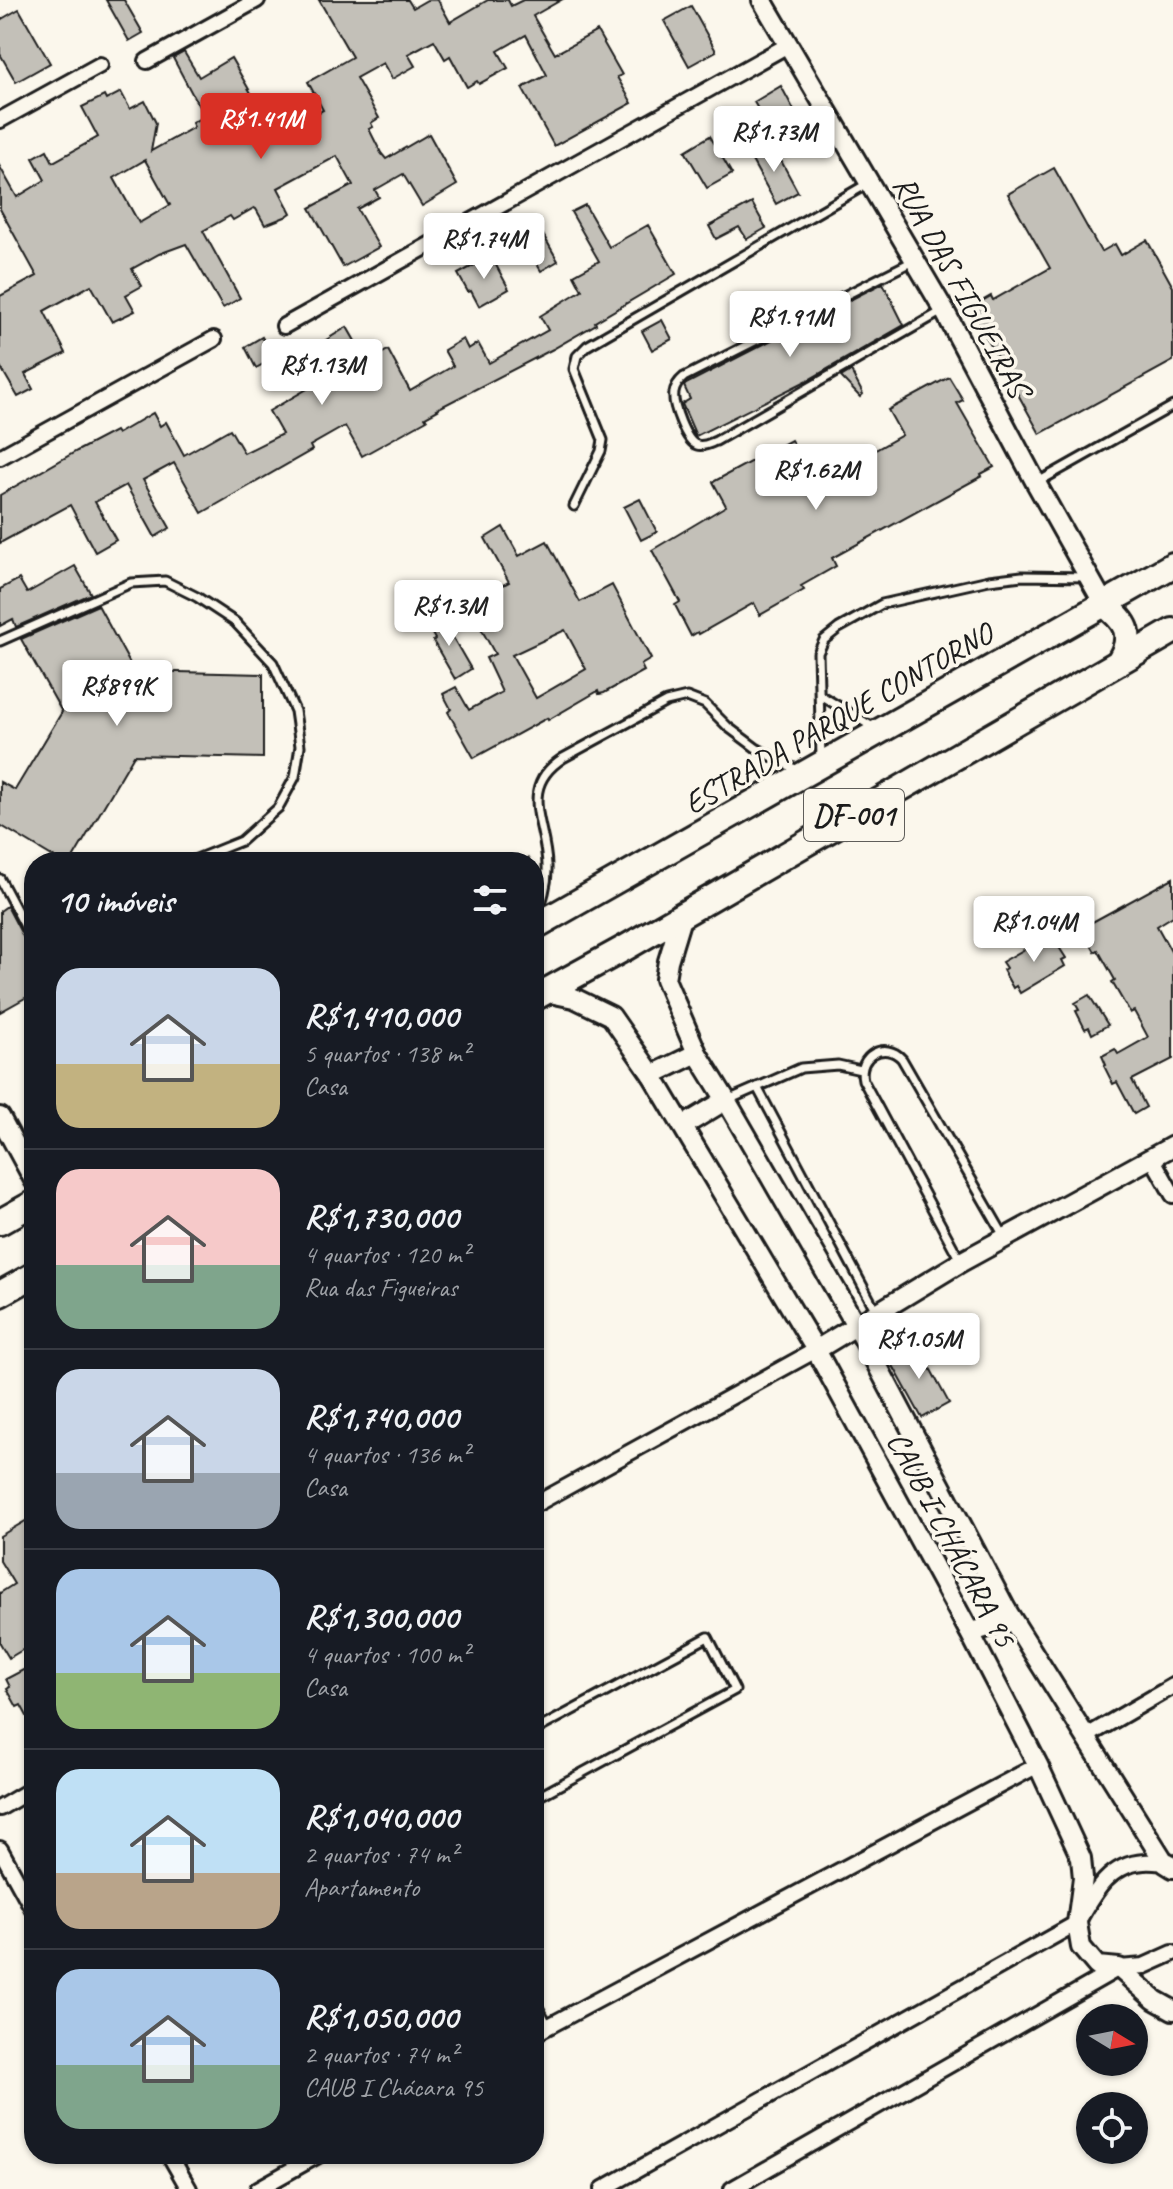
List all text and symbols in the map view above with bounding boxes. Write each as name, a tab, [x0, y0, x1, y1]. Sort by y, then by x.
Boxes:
pin: R$1.41M	[187, 93, 335, 161]
text: R$1.41M	[218, 102, 304, 135]
pin: R$1.73M	[700, 106, 848, 174]
text: R$1.73M	[732, 115, 816, 148]
street label: RUA DAS FIGUEIRAS	[884, 168, 1042, 410]
pin: R$1.74M	[410, 213, 558, 281]
text: R$1.74M	[442, 222, 526, 255]
pin: R$1.91M	[716, 291, 864, 359]
text: R$1.91M	[748, 300, 832, 333]
pin: R$1.13M	[248, 339, 396, 407]
text: R$1.13M	[279, 348, 365, 381]
pin: R$1.62M	[742, 444, 890, 512]
text: R$1.62M	[773, 453, 859, 486]
pin: R$1.3M	[384, 580, 514, 648]
text: R$1.3M	[412, 589, 486, 622]
street label: ESTRADA PARQUE CONTORNO	[677, 612, 1003, 824]
pin: R$899K	[52, 660, 182, 728]
text: R$899K	[80, 669, 154, 702]
road number: DF-001	[804, 789, 904, 841]
icon: filters	[468, 878, 512, 922]
text: 10 imóveis	[56, 879, 174, 922]
pin: R$1.04M	[960, 896, 1108, 964]
text: R$1.04M	[991, 905, 1077, 938]
text: R$1,410,000	[304, 994, 458, 1037]
icon: home	[120, 1000, 216, 1096]
text: 5 quartos · 138 m²	[304, 1037, 469, 1070]
text: Casa	[304, 1070, 347, 1103]
text: R$1,730,000	[304, 1195, 458, 1238]
icon: home	[120, 1201, 216, 1297]
text: 4 quartos · 120 m²	[304, 1238, 469, 1271]
text: Rua das Figueiras	[304, 1271, 457, 1304]
pin: R$1.05M	[845, 1313, 993, 1381]
text: R$1.05M	[877, 1322, 961, 1355]
text: R$1,740,000	[304, 1395, 458, 1438]
icon: home	[120, 1401, 216, 1497]
street label: CAUB I CHÁCARA 95	[878, 1424, 1026, 1655]
text: 4 quartos · 136 m²	[304, 1438, 469, 1471]
text: Casa	[304, 1471, 347, 1504]
text: R$1,300,000	[304, 1595, 458, 1638]
icon: home	[120, 1601, 216, 1697]
text: 4 quartos · 100 m²	[304, 1638, 469, 1671]
text: Casa	[304, 1671, 347, 1704]
text: R$1,040,000	[304, 1795, 458, 1838]
icon: home	[120, 1801, 216, 1897]
text: 2 quartos · 74 m²	[304, 1838, 458, 1871]
text: Apartamento	[304, 1871, 419, 1904]
text: R$1,050,000	[304, 1995, 458, 2038]
icon: home	[120, 2001, 216, 2097]
north arrow	[1076, 2004, 1148, 2076]
map controls	[1076, 2004, 1148, 2164]
text: 2 quartos · 74 m²	[304, 2038, 458, 2071]
text: CAUB I Chácara 95	[304, 2071, 483, 2104]
button: locate	[1076, 2092, 1148, 2164]

